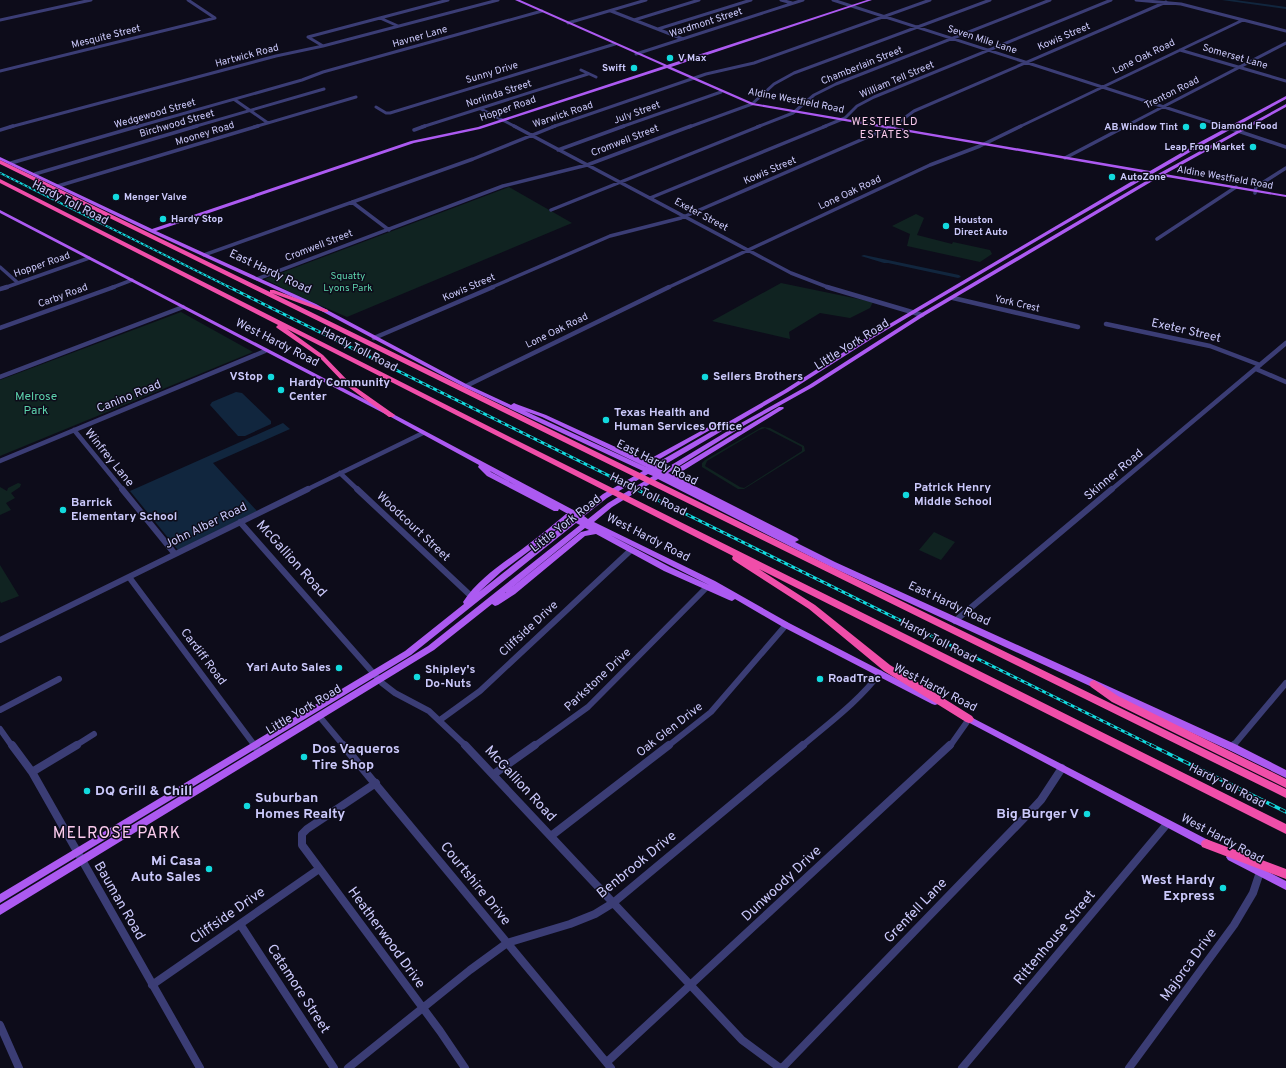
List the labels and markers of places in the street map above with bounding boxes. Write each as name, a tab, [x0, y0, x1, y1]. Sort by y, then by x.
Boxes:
place label: V Max	[678, 52, 707, 65]
marker: V Max	[665, 53, 675, 63]
place label: Swift	[602, 62, 626, 75]
marker: Swift	[629, 63, 639, 73]
place label: Diamond Food	[1211, 120, 1277, 133]
place label: AB Window Tint	[1104, 121, 1178, 134]
marker: Diamond Food	[1198, 121, 1208, 131]
marker: AB Window Tint	[1181, 122, 1191, 132]
place label: Leap Frog Market	[1164, 141, 1245, 154]
marker: Leap Frog Market	[1248, 142, 1258, 152]
place label: AutoZone	[1120, 171, 1166, 184]
marker: AutoZone	[1107, 172, 1117, 182]
place label: Menger Valve	[124, 191, 187, 204]
marker: Menger Valve	[111, 192, 121, 202]
place label: Hardy Stop	[171, 213, 223, 226]
marker: Hardy Stop	[158, 214, 168, 224]
place label: Houston Direct Auto	[954, 214, 1008, 239]
marker: Houston Direct Auto	[941, 221, 951, 231]
place label: VStop	[230, 369, 263, 385]
place label: Sellers Brothers	[713, 369, 803, 385]
marker: VStop	[266, 372, 276, 382]
marker: Sellers Brothers	[700, 372, 710, 382]
place label: Hardy Community Center	[289, 375, 390, 405]
marker: Hardy Community Center	[276, 385, 286, 395]
place label: Texas Health and Human Services Office	[614, 405, 743, 435]
marker: Texas Health and Human Services Office	[601, 415, 611, 425]
place label: Patrick Henry Middle School	[914, 480, 992, 510]
marker: Patrick Henry Middle School	[901, 490, 911, 500]
place label: Barrick Elementary School	[71, 495, 177, 525]
marker: Barrick Elementary School	[58, 505, 68, 515]
place label: Yari Auto Sales	[246, 660, 331, 676]
place label: Shipley's Do-Nuts	[425, 662, 476, 692]
marker: Yari Auto Sales	[334, 663, 344, 673]
place label: RoadTrac	[828, 671, 881, 687]
marker: Shipley's Do-Nuts	[412, 672, 422, 682]
marker: RoadTrac	[815, 674, 825, 684]
place label: Dos Vaqueros Tire Shop	[312, 741, 400, 774]
marker: Dos Vaqueros Tire Shop	[299, 752, 309, 762]
place label: DQ Grill & Chill	[95, 783, 192, 800]
marker: DQ Grill & Chill	[82, 786, 92, 796]
place label: Suburban Homes Realty	[255, 790, 345, 823]
marker: Suburban Homes Realty	[242, 801, 252, 811]
place label: Big Burger V	[996, 806, 1079, 823]
marker: Big Burger V	[1082, 809, 1092, 819]
place label: Mi Casa Auto Sales	[131, 853, 201, 886]
marker: Mi Casa Auto Sales	[204, 864, 214, 874]
place label: West Hardy Express	[1141, 872, 1215, 905]
marker: West Hardy Express	[1218, 883, 1228, 893]

